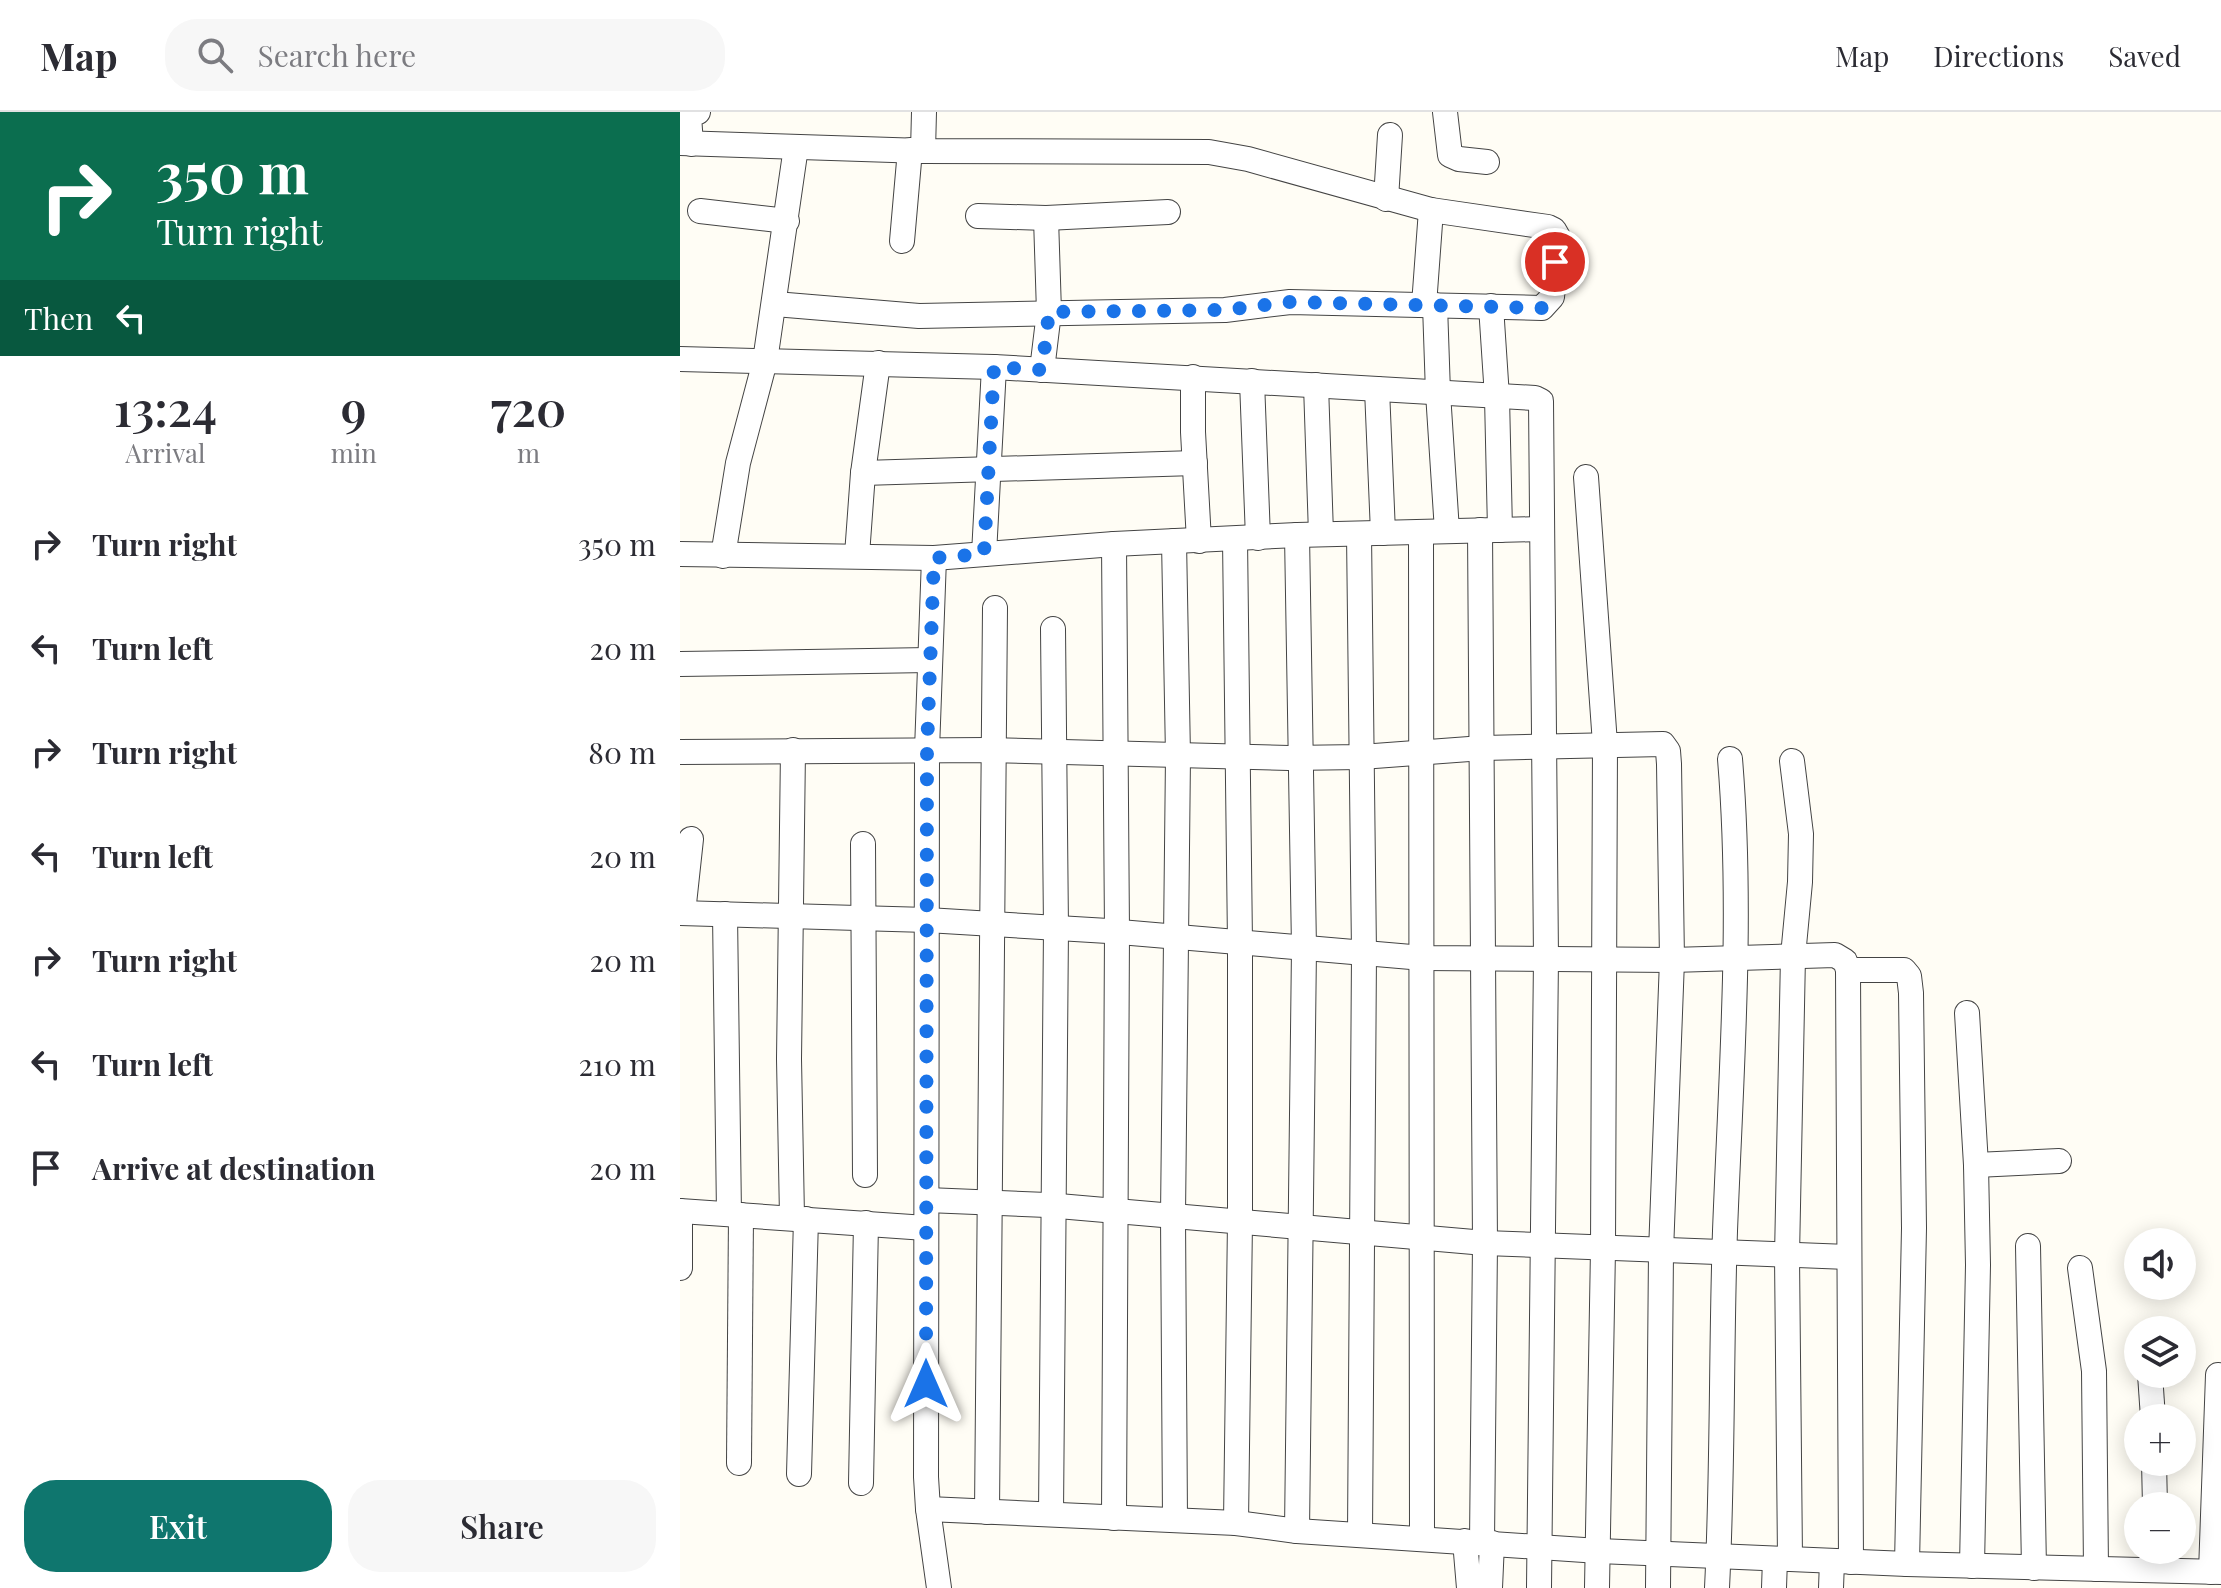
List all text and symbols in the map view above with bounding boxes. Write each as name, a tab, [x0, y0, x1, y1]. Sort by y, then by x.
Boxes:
search box	[165, 19, 725, 91]
text: Map	[40, 30, 117, 81]
icon: search	[193, 33, 237, 77]
text: Search here	[257, 35, 416, 75]
text: Map	[1835, 37, 1889, 74]
text: Directions	[1933, 37, 2064, 74]
text: Saved	[2108, 37, 2181, 74]
text: 350 m	[156, 134, 309, 209]
icon: right	[24, 144, 128, 248]
text: Turn right	[156, 206, 323, 254]
pin	[1521, 228, 1589, 296]
icon: arrive	[1533, 240, 1577, 284]
icon: left	[109, 296, 153, 340]
text: Then	[24, 298, 93, 338]
text: 13:24	[114, 375, 217, 439]
text: 9	[341, 375, 367, 439]
text: 720	[491, 375, 566, 439]
text: Arrival	[125, 435, 205, 470]
text: min	[331, 435, 377, 470]
text: m	[517, 435, 540, 470]
icon: right	[24, 522, 68, 566]
text: Turn right	[92, 524, 237, 564]
text: 350 m	[578, 524, 656, 564]
icon: left	[24, 626, 68, 670]
text: Turn left	[92, 628, 213, 668]
text: 20 m	[590, 628, 656, 668]
icon: right	[24, 730, 68, 774]
text: Turn right	[92, 732, 237, 772]
text: 80 m	[588, 732, 656, 772]
icon: left	[24, 834, 68, 878]
text: Turn left	[92, 836, 213, 876]
text: 20 m	[590, 836, 656, 876]
icon: right	[24, 938, 68, 982]
text: Turn right	[92, 940, 237, 980]
text: 20 m	[590, 940, 656, 980]
icon: left	[24, 1042, 68, 1086]
text: Turn left	[92, 1044, 213, 1084]
text: 210 m	[578, 1044, 656, 1084]
icon: arrive	[24, 1146, 68, 1190]
text: Arrive at destination	[92, 1148, 375, 1188]
text: 20 m	[590, 1148, 656, 1188]
map controls	[2124, 1228, 2196, 1564]
button: sound	[2124, 1228, 2196, 1300]
button: layers	[2124, 1316, 2196, 1388]
position arrow	[884, 1342, 968, 1426]
button: +	[2124, 1404, 2196, 1476]
button: Exit	[24, 1480, 332, 1572]
button: Share	[348, 1480, 656, 1572]
button: −	[2124, 1492, 2196, 1564]

